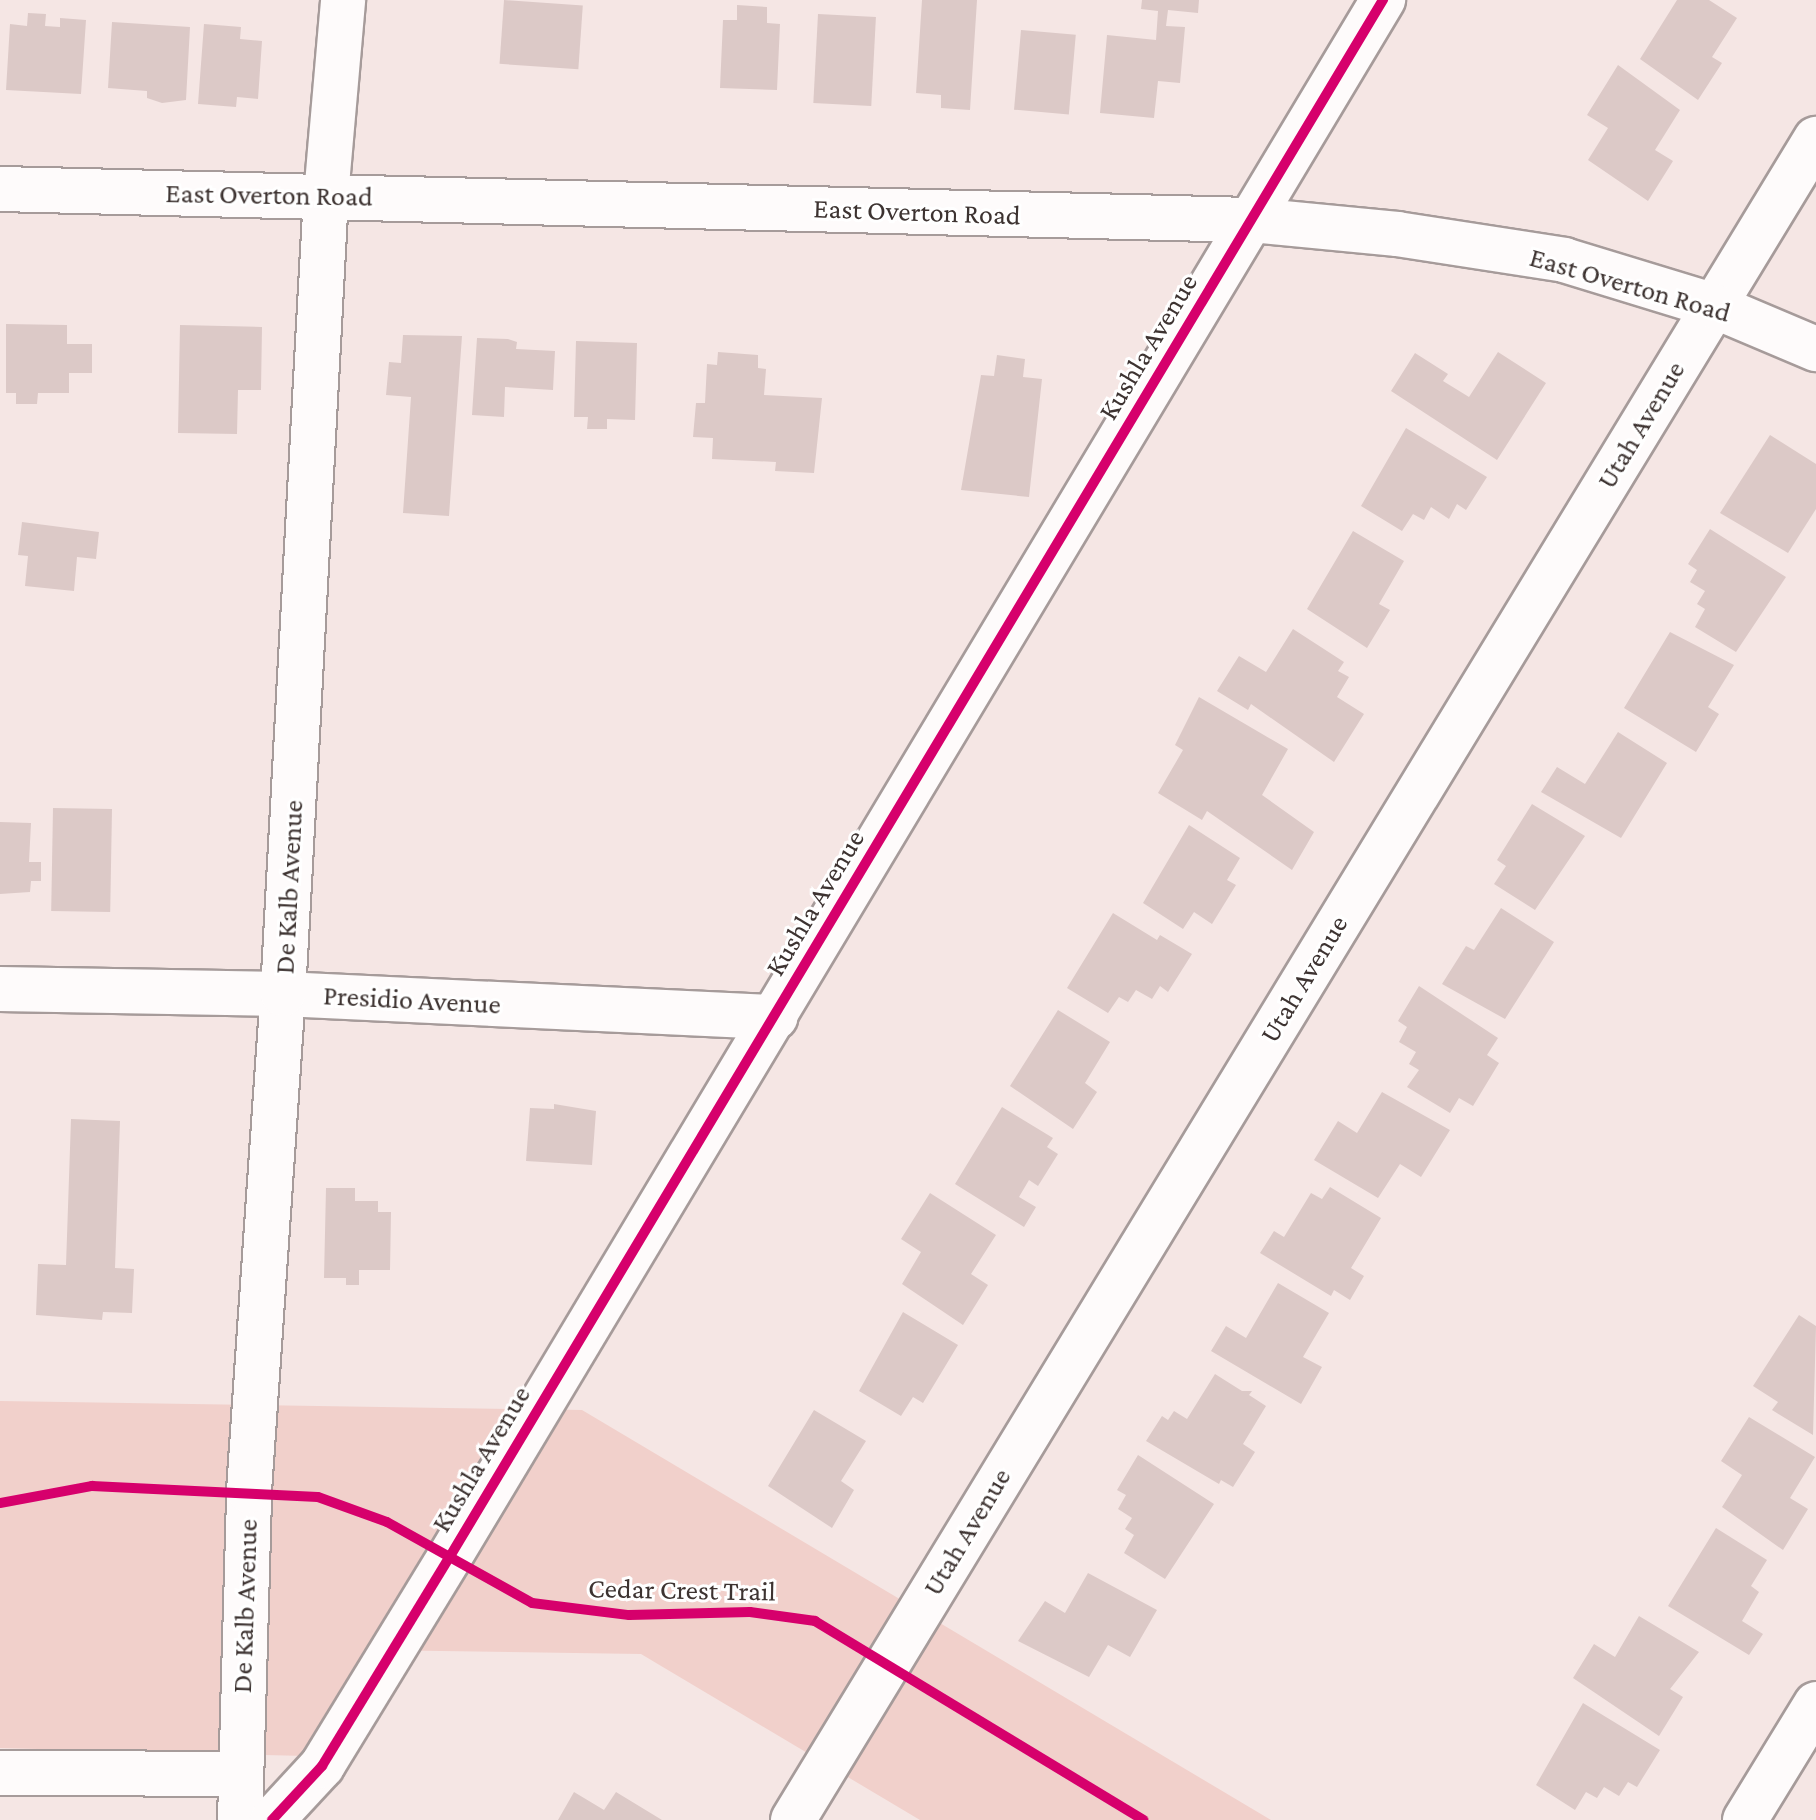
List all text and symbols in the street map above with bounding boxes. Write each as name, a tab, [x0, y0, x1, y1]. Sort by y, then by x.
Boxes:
street label: East Overton Road	[165, 176, 373, 214]
street label: East Overton Road	[813, 192, 1021, 232]
street label: East Overton Road	[1526, 240, 1734, 330]
street label: Kushla Avenue	[1091, 268, 1205, 426]
street label: Utah Avenue	[1590, 355, 1692, 495]
street label: De Kalb Avenue	[268, 799, 310, 975]
street label: Kushla Avenue	[758, 824, 872, 982]
street label: Utah Avenue	[1253, 909, 1355, 1049]
street label: Presidio Avenue	[322, 979, 502, 1021]
street label: Kushla Avenue	[424, 1380, 538, 1538]
street label: Utah Avenue	[916, 1462, 1018, 1602]
street label: De Kalb Avenue	[225, 1518, 265, 1694]
street label: Cedar Crest Trail	[588, 1572, 776, 1608]

